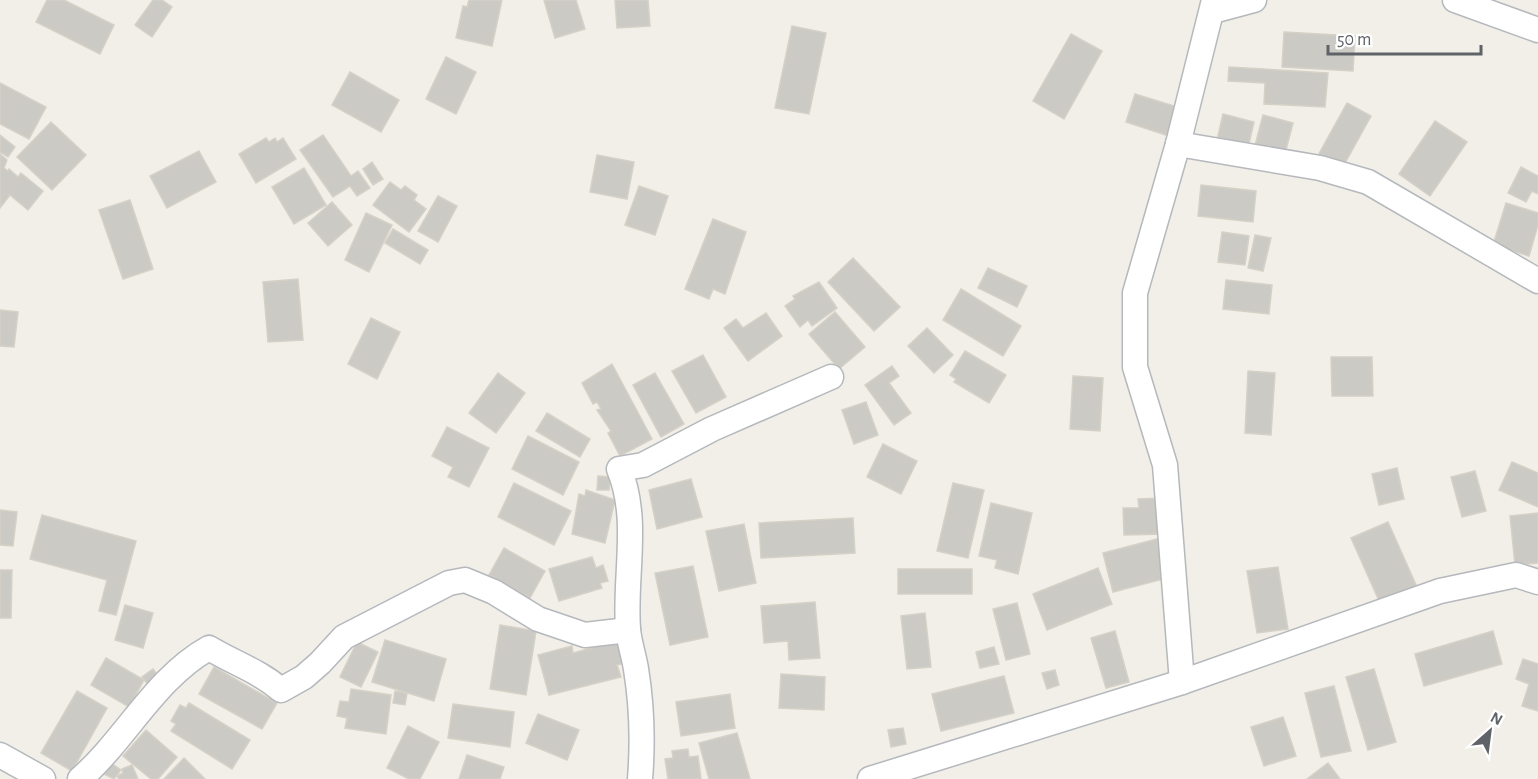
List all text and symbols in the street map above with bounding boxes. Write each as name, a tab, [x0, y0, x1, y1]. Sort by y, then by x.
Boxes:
scale bar	[1328, 18, 1481, 56]
text: 50 m	[1337, 31, 1371, 49]
north arrow	[1460, 701, 1520, 761]
text: N	[1488, 709, 1505, 728]

